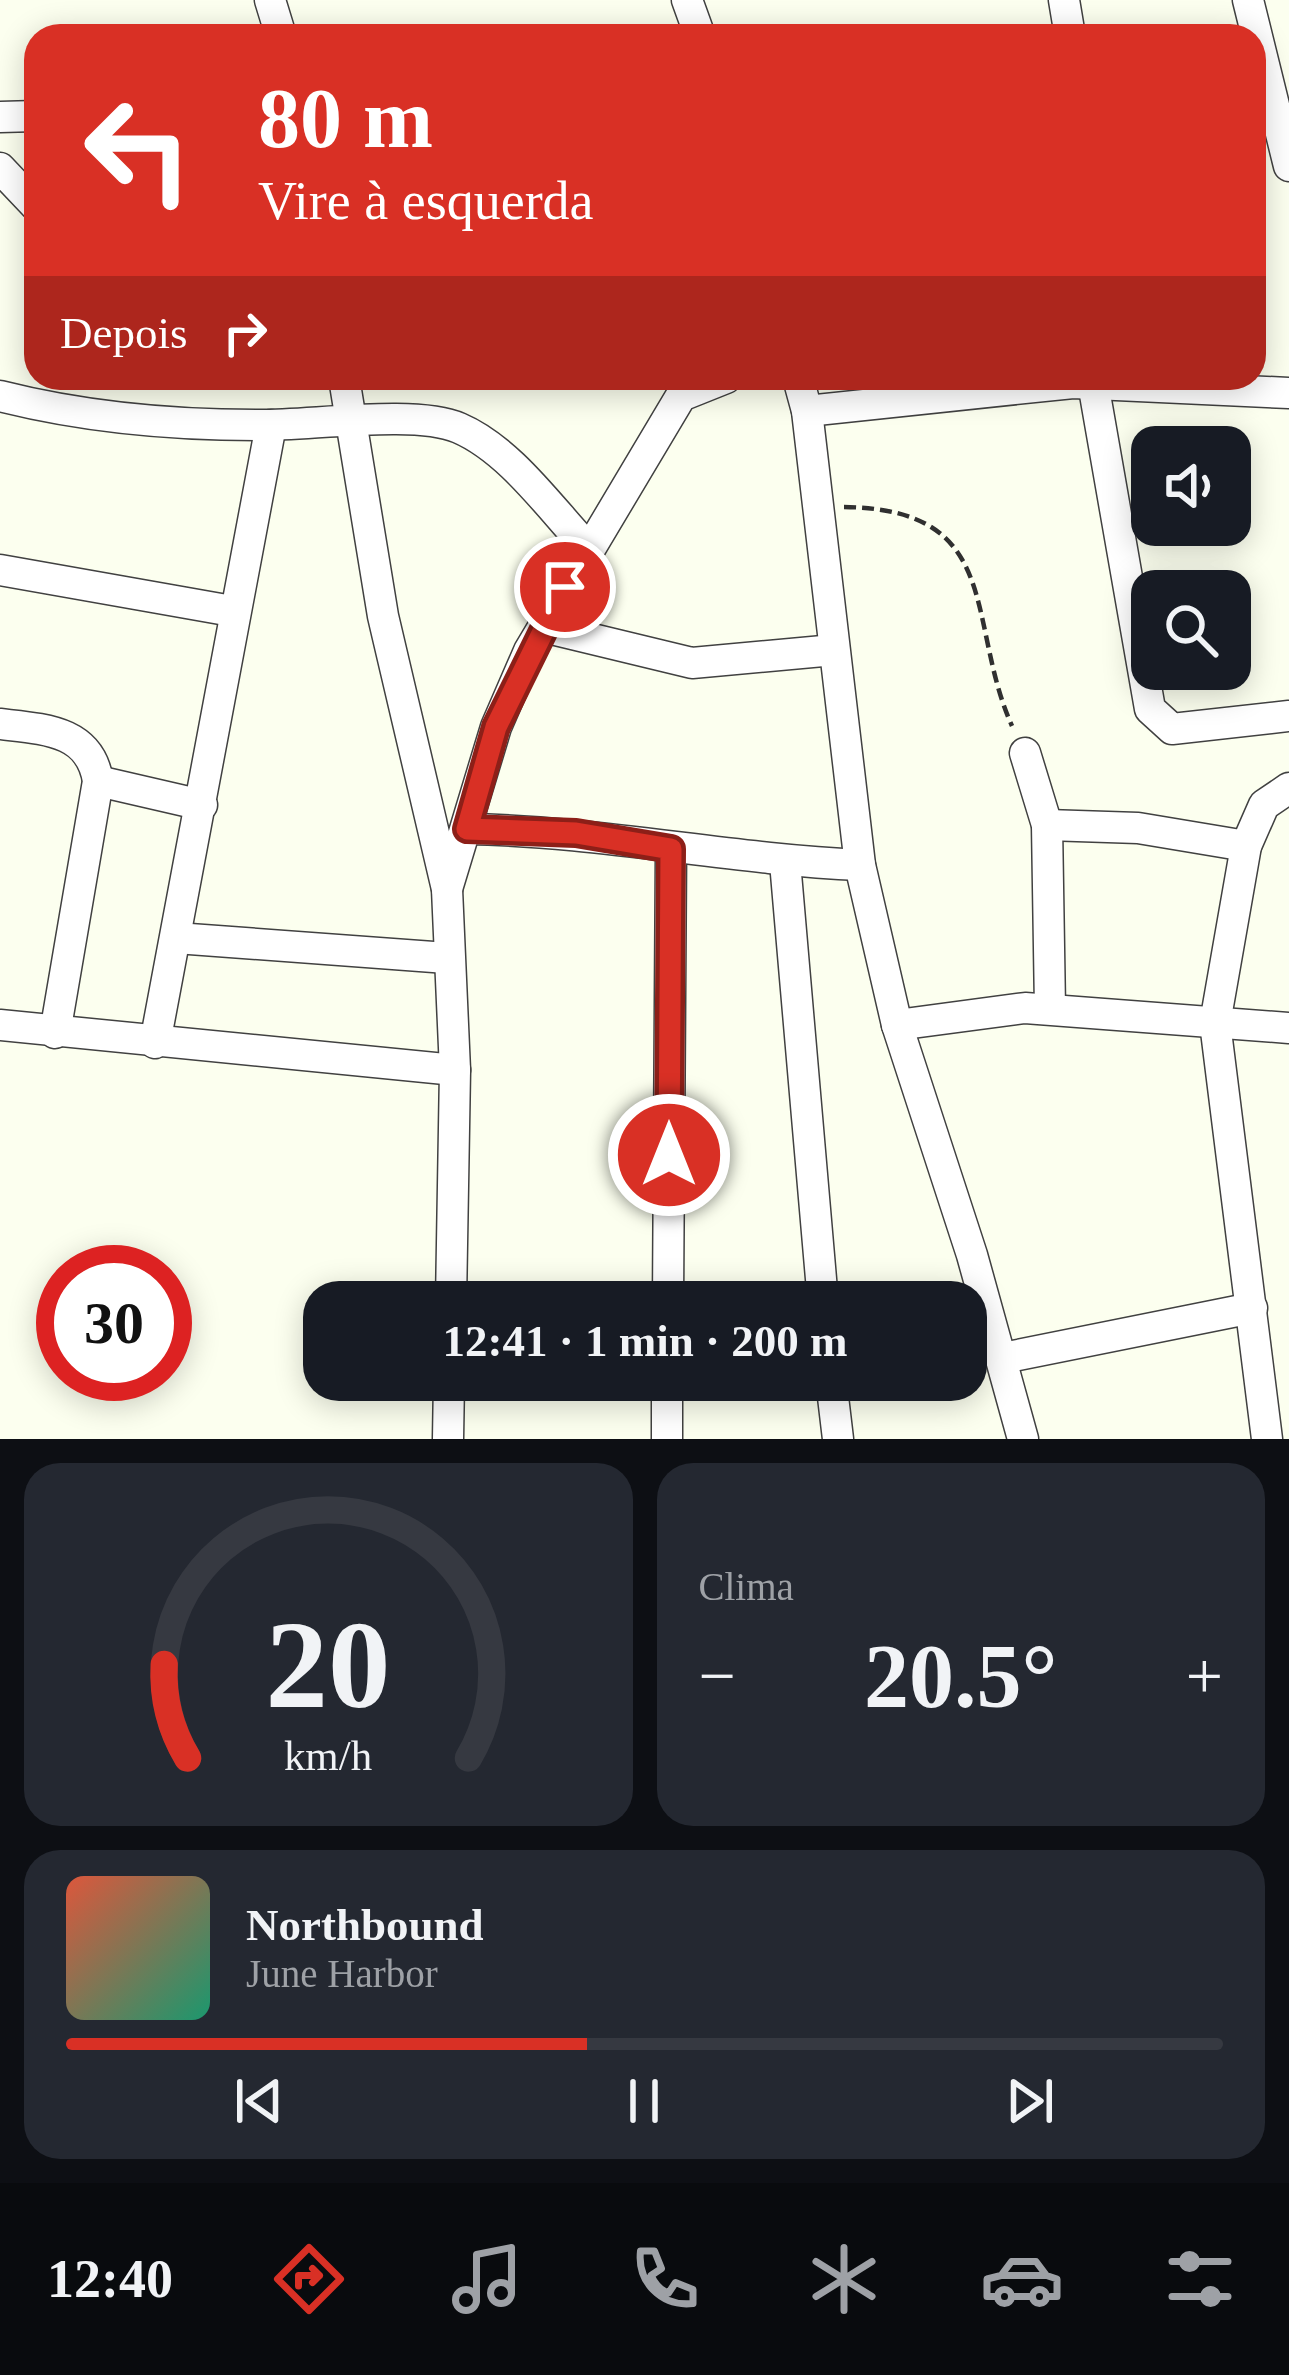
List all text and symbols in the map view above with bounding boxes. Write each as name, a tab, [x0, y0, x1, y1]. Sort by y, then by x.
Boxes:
icon: left	[60, 72, 216, 228]
text: 80 m	[258, 72, 433, 165]
text: Vire à esquerda	[258, 171, 594, 231]
icon: right	[212, 300, 278, 366]
text: Depois	[60, 308, 188, 358]
map controls	[1131, 426, 1251, 690]
button: sound	[1131, 426, 1251, 546]
pin	[514, 536, 616, 638]
icon: arrive	[532, 554, 598, 620]
button: search	[1131, 570, 1251, 690]
position arrow	[606, 1092, 732, 1218]
speed limit sign: 30	[36, 1245, 192, 1401]
text: 12:41 · 1 min · 200 m	[443, 1316, 848, 1366]
text: Clima	[699, 1565, 794, 1608]
text: 20	[266, 1596, 391, 1734]
text: 20.5°	[864, 1627, 1058, 1726]
text: −	[699, 1639, 736, 1712]
text: +	[1186, 1639, 1223, 1712]
text: km/h	[284, 1731, 372, 1778]
text: Northbound	[246, 1900, 484, 1950]
text: June Harbor	[246, 1952, 438, 1995]
icon: previous	[226, 2068, 292, 2134]
icon: pause	[611, 2068, 677, 2134]
icon: next	[997, 2068, 1063, 2134]
icon: directions	[267, 2237, 351, 2321]
icon: music	[445, 2237, 529, 2321]
icon: phone	[623, 2237, 707, 2321]
icon: climate	[802, 2237, 886, 2321]
icon: car	[980, 2237, 1064, 2321]
icon: filters	[1158, 2237, 1242, 2321]
text: 12:40	[47, 2249, 173, 2309]

